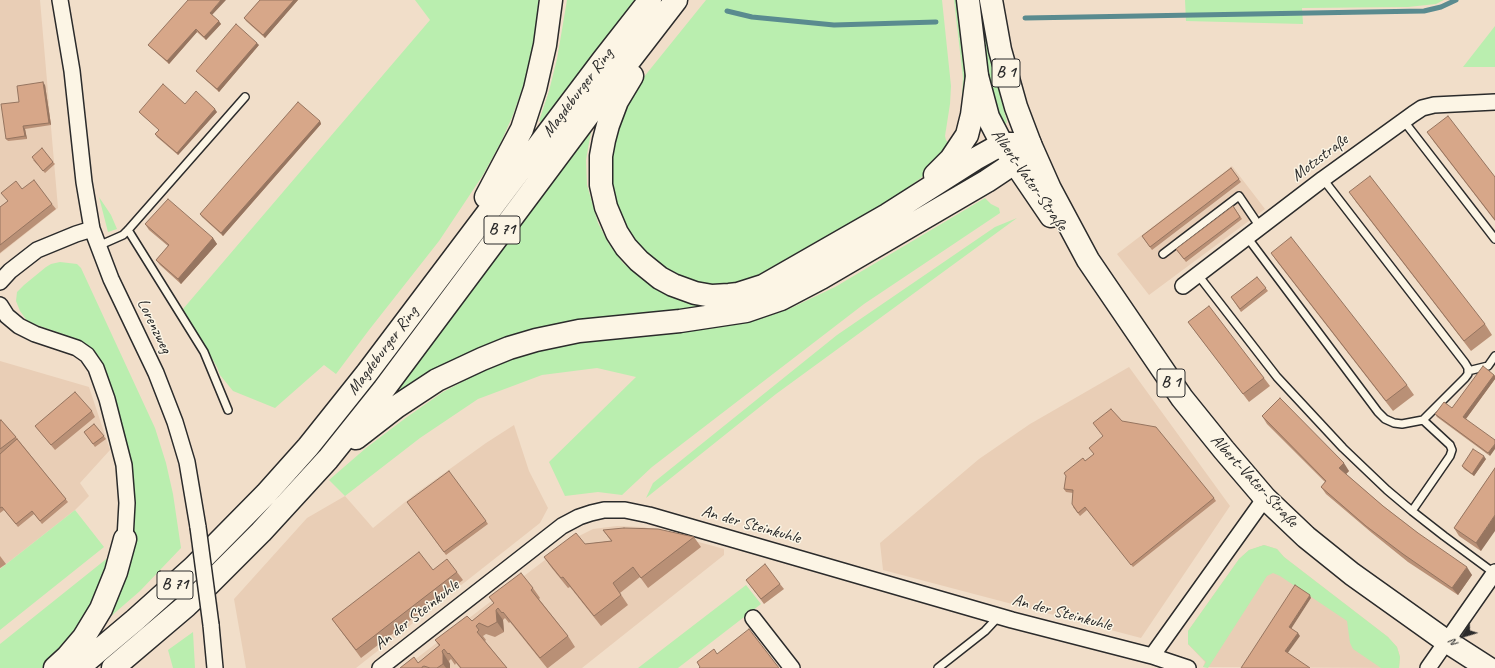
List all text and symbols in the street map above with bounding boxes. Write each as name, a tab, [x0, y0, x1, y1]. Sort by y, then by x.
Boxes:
street label: Magdeburger Ring	[538, 45, 618, 141]
road number: B 1	[992, 59, 1020, 87]
street label: Albert-Vater-Straße	[986, 125, 1072, 235]
street label: Motzstraße	[1288, 130, 1352, 186]
road number: B 71	[484, 216, 520, 244]
street label: Lorenzweg	[132, 295, 176, 357]
street label: Magdeburger Ring	[343, 303, 423, 399]
road number: B 1	[1157, 369, 1185, 397]
street label: Albert-Vater-Straße	[1206, 430, 1302, 532]
street label: An der Steinkuhle	[699, 501, 803, 549]
road number: B 71	[157, 571, 193, 599]
street label: An der Steinkuhle	[371, 576, 463, 654]
street label: An der Steinkuhle	[1010, 590, 1114, 636]
north arrow	[1443, 616, 1483, 656]
text: N	[1446, 636, 1461, 650]

